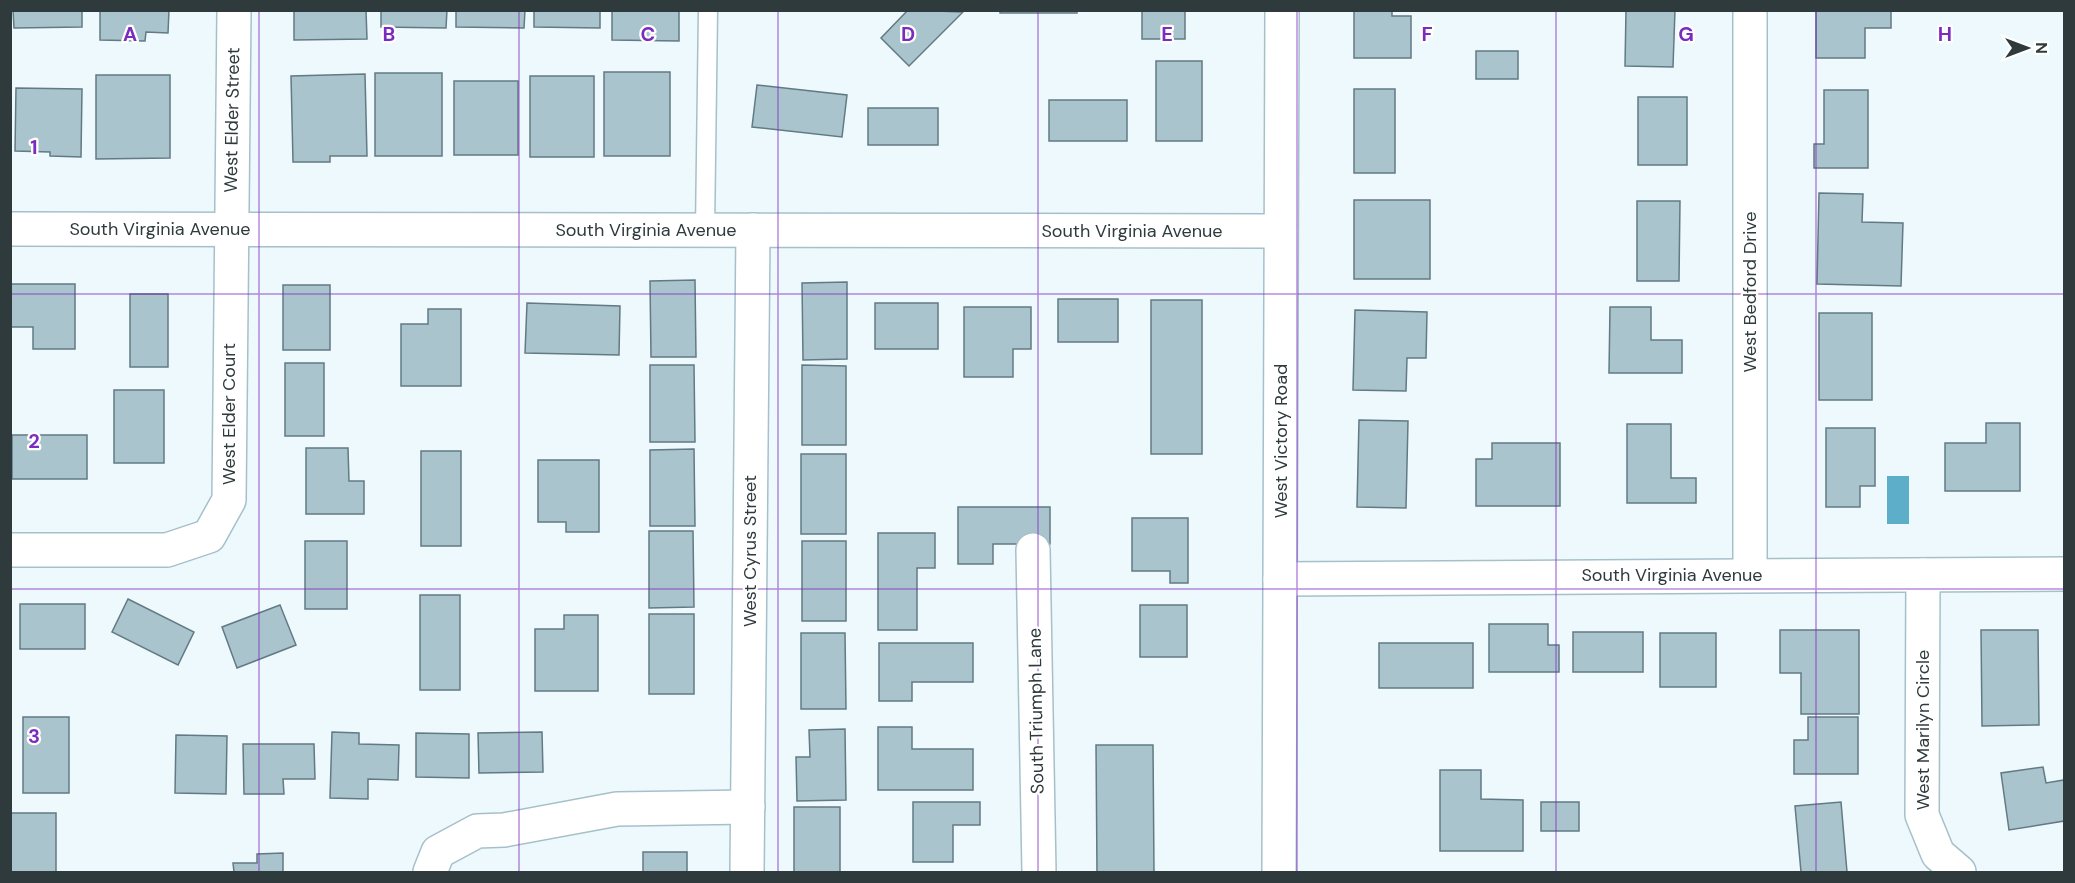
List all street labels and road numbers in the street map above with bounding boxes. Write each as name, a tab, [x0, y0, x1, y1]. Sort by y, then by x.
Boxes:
street label: West Elder Street	[219, 47, 245, 193]
street label: West Bedford Drive	[1738, 211, 1762, 373]
street label: South Virginia Avenue	[69, 217, 251, 241]
street label: South Virginia Avenue	[555, 218, 737, 242]
street label: South Virginia Avenue	[1041, 219, 1223, 243]
street label: West Elder Court	[217, 343, 241, 485]
street label: West Victory Road	[1269, 364, 1293, 518]
street label: West Cyrus Street	[738, 475, 762, 627]
street label: South Virginia Avenue	[1581, 563, 1763, 587]
street label: South Triumph Lane	[1023, 628, 1049, 794]
street label: West Marilyn Circle	[1911, 650, 1935, 810]

